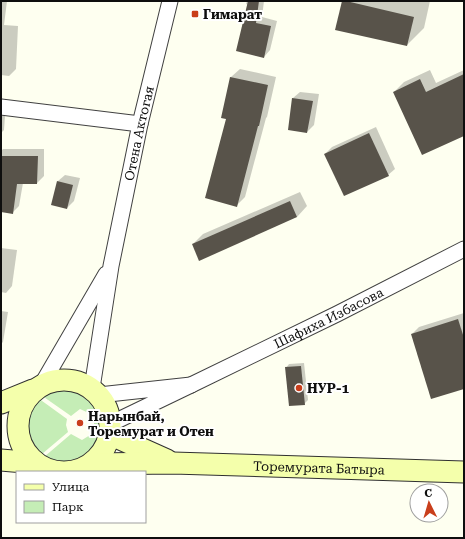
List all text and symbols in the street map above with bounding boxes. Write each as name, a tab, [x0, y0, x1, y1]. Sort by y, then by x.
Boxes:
place label: Гимарат	[203, 7, 262, 22]
marker: Гимарат	[190, 9, 200, 19]
street label: Отена Актогая	[122, 85, 157, 182]
street label: Шафиха Избасова	[271, 285, 386, 352]
place label: НУР-1	[307, 381, 349, 396]
marker: НУР-1	[294, 383, 304, 393]
place label: Нарынбай, Торемурат и Отен	[88, 409, 214, 439]
marker: Нарынбай, Торемурат и Отен	[75, 418, 85, 428]
street label: Торемурата Батыра	[253, 458, 385, 478]
legend	[16, 471, 146, 523]
text: Улица	[52, 480, 90, 494]
north arrow	[409, 483, 449, 523]
text: С	[424, 487, 433, 500]
text: Парк	[52, 500, 84, 514]

